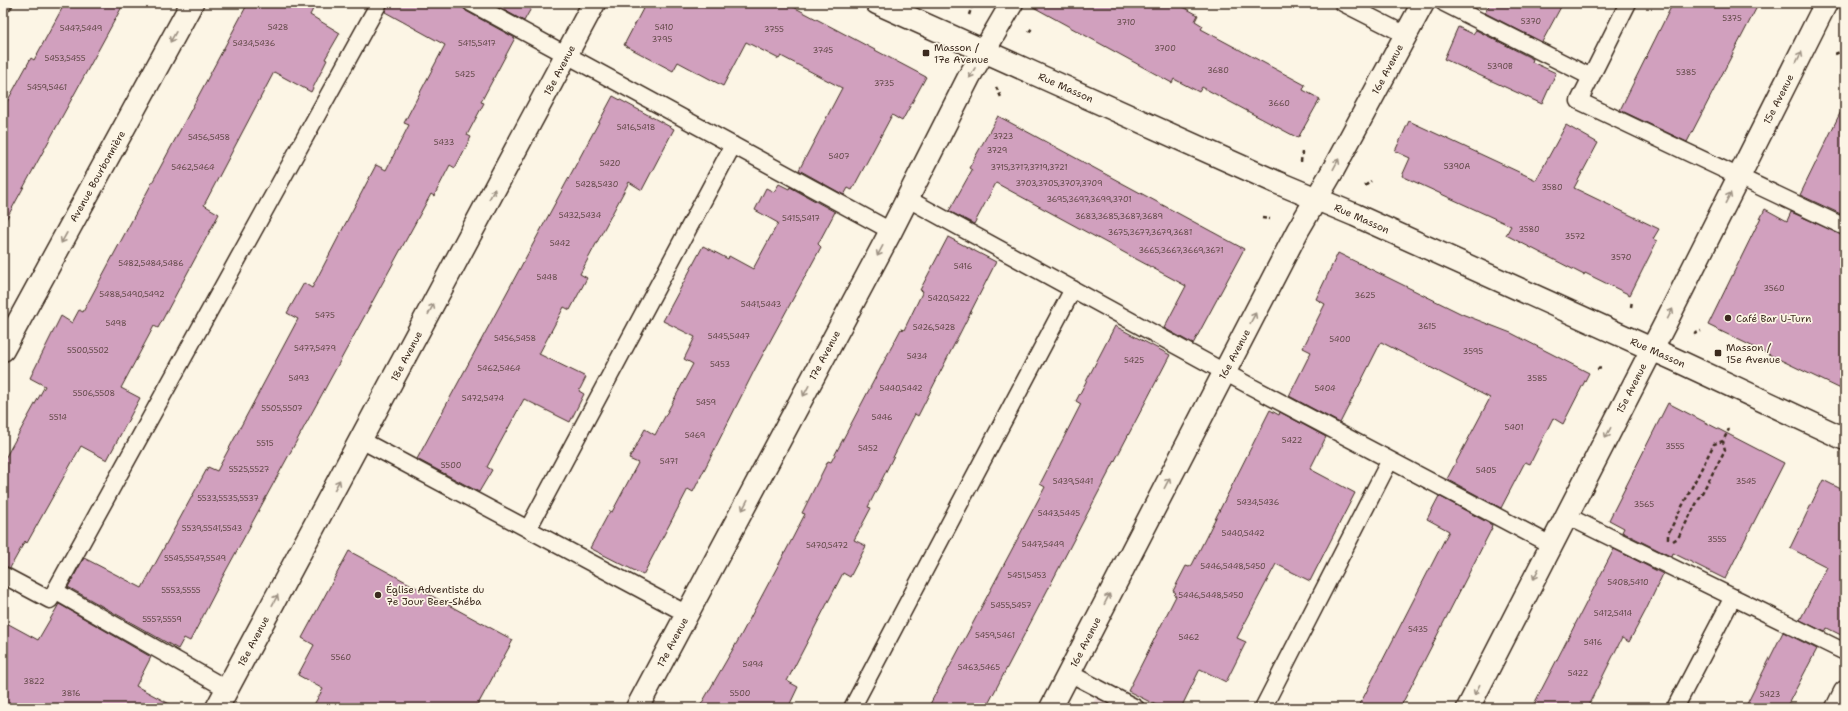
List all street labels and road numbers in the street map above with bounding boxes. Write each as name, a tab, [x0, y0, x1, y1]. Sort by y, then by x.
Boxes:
street label: 18e Avenue	[541, 42, 578, 98]
street label: 16e Avenue	[1369, 42, 1406, 97]
street label: Rue Masson	[1036, 70, 1095, 105]
street label: 15e Avenue	[1760, 72, 1797, 126]
street label: Avenue Bourbonnière	[67, 128, 128, 224]
street label: Rue Masson	[1332, 201, 1391, 236]
street label: 16e Avenue	[1216, 327, 1253, 382]
street label: 18e Avenue	[388, 328, 425, 384]
street label: 17e Avenue	[806, 328, 843, 382]
street label: Rue Masson	[1628, 335, 1687, 370]
street label: 15e Avenue	[1613, 361, 1650, 415]
street label: 18e Avenue	[235, 613, 272, 669]
street label: 16e Avenue	[1067, 614, 1104, 670]
street label: 17e Avenue	[654, 615, 691, 669]

